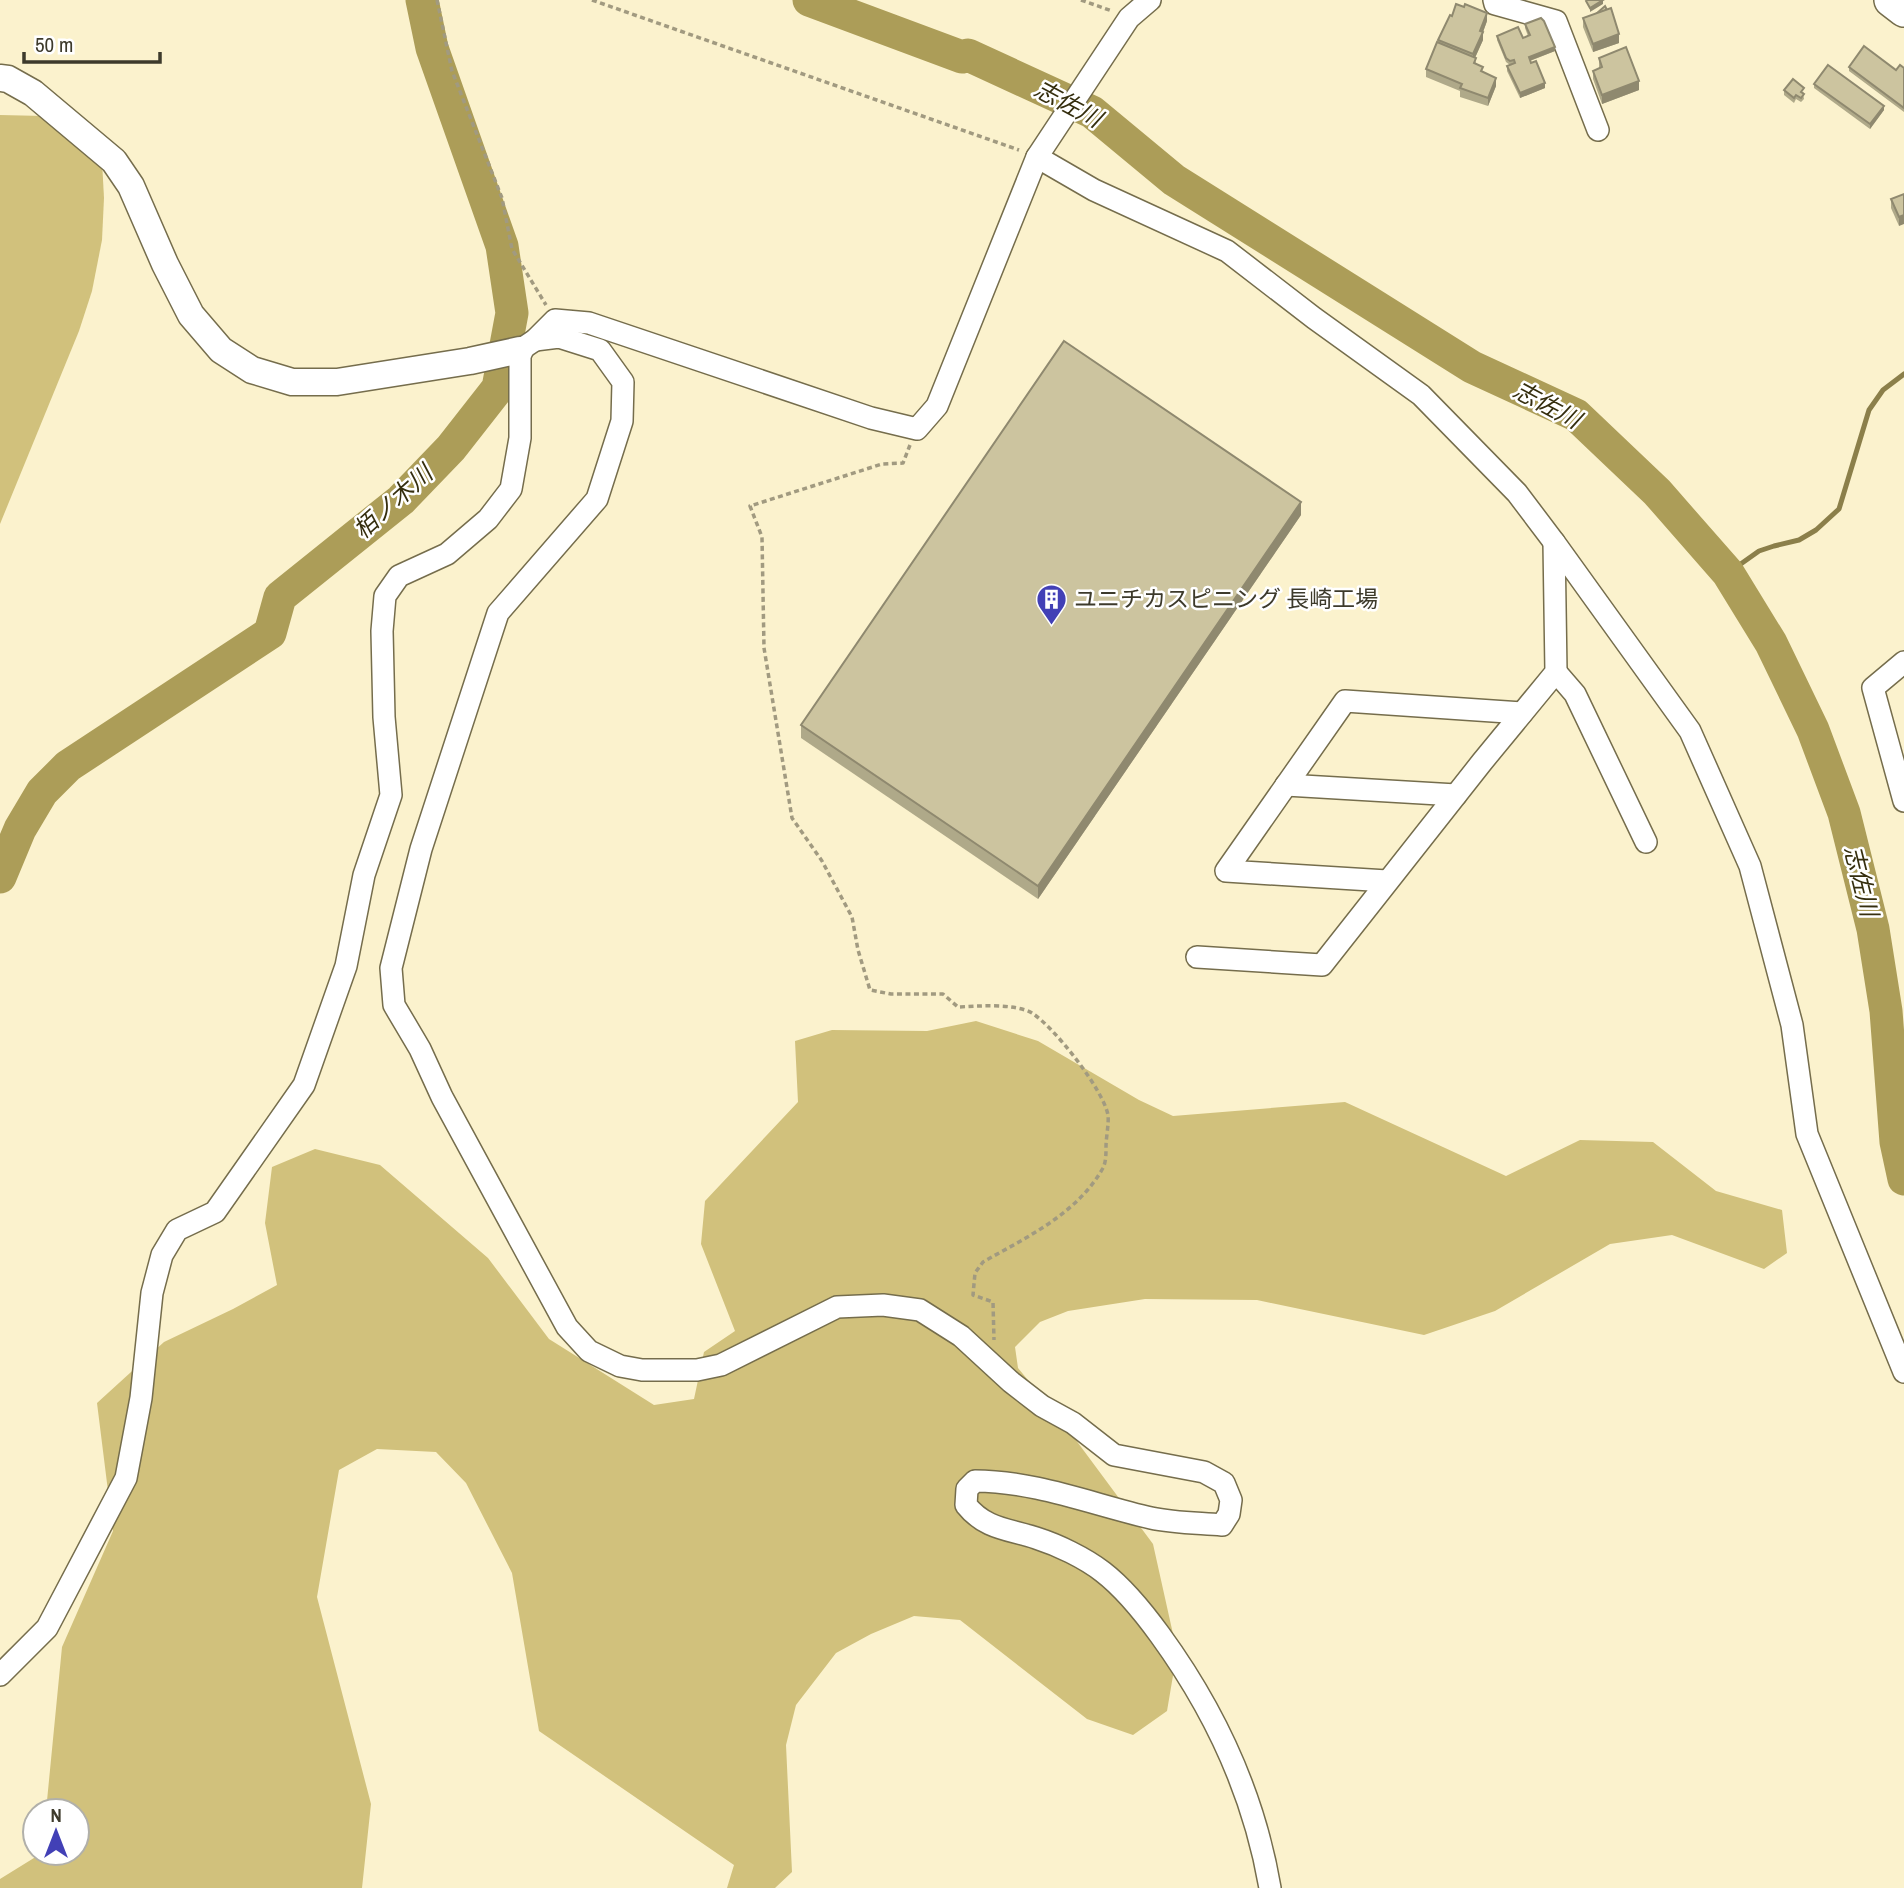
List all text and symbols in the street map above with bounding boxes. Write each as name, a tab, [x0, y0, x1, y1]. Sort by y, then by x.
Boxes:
scale bar	[24, 21, 161, 65]
text: 50 m	[35, 30, 73, 59]
water label: 志佐川	[1029, 72, 1110, 136]
water label: 志佐川	[1508, 373, 1589, 437]
water label: 栢ノ木川	[346, 455, 441, 545]
building icon: ユニチカスピニング 長崎工場	[1034, 582, 1068, 626]
place label: ユニチカスピニング 長崎工場	[1074, 583, 1378, 614]
water label: 志佐川	[1838, 842, 1887, 922]
north arrow	[21, 1797, 91, 1867]
text: N	[50, 1802, 62, 1828]

